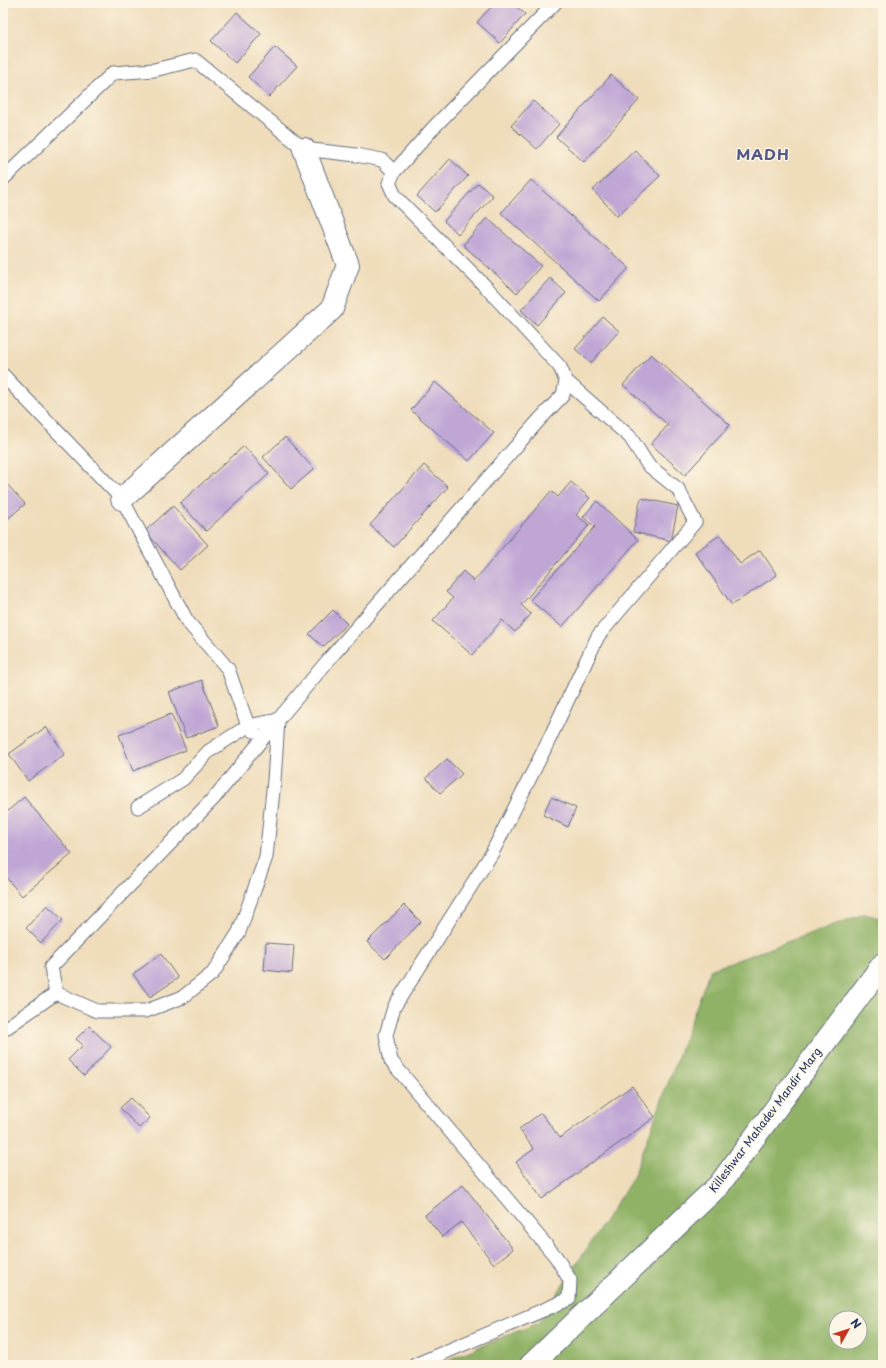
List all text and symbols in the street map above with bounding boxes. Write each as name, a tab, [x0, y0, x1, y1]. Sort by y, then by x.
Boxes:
district label: MADH	[736, 142, 790, 165]
street label: Killeshwar Mahadev Mandir Marg	[704, 1044, 825, 1196]
north arrow	[828, 1310, 868, 1350]
text: N	[847, 1315, 866, 1332]

